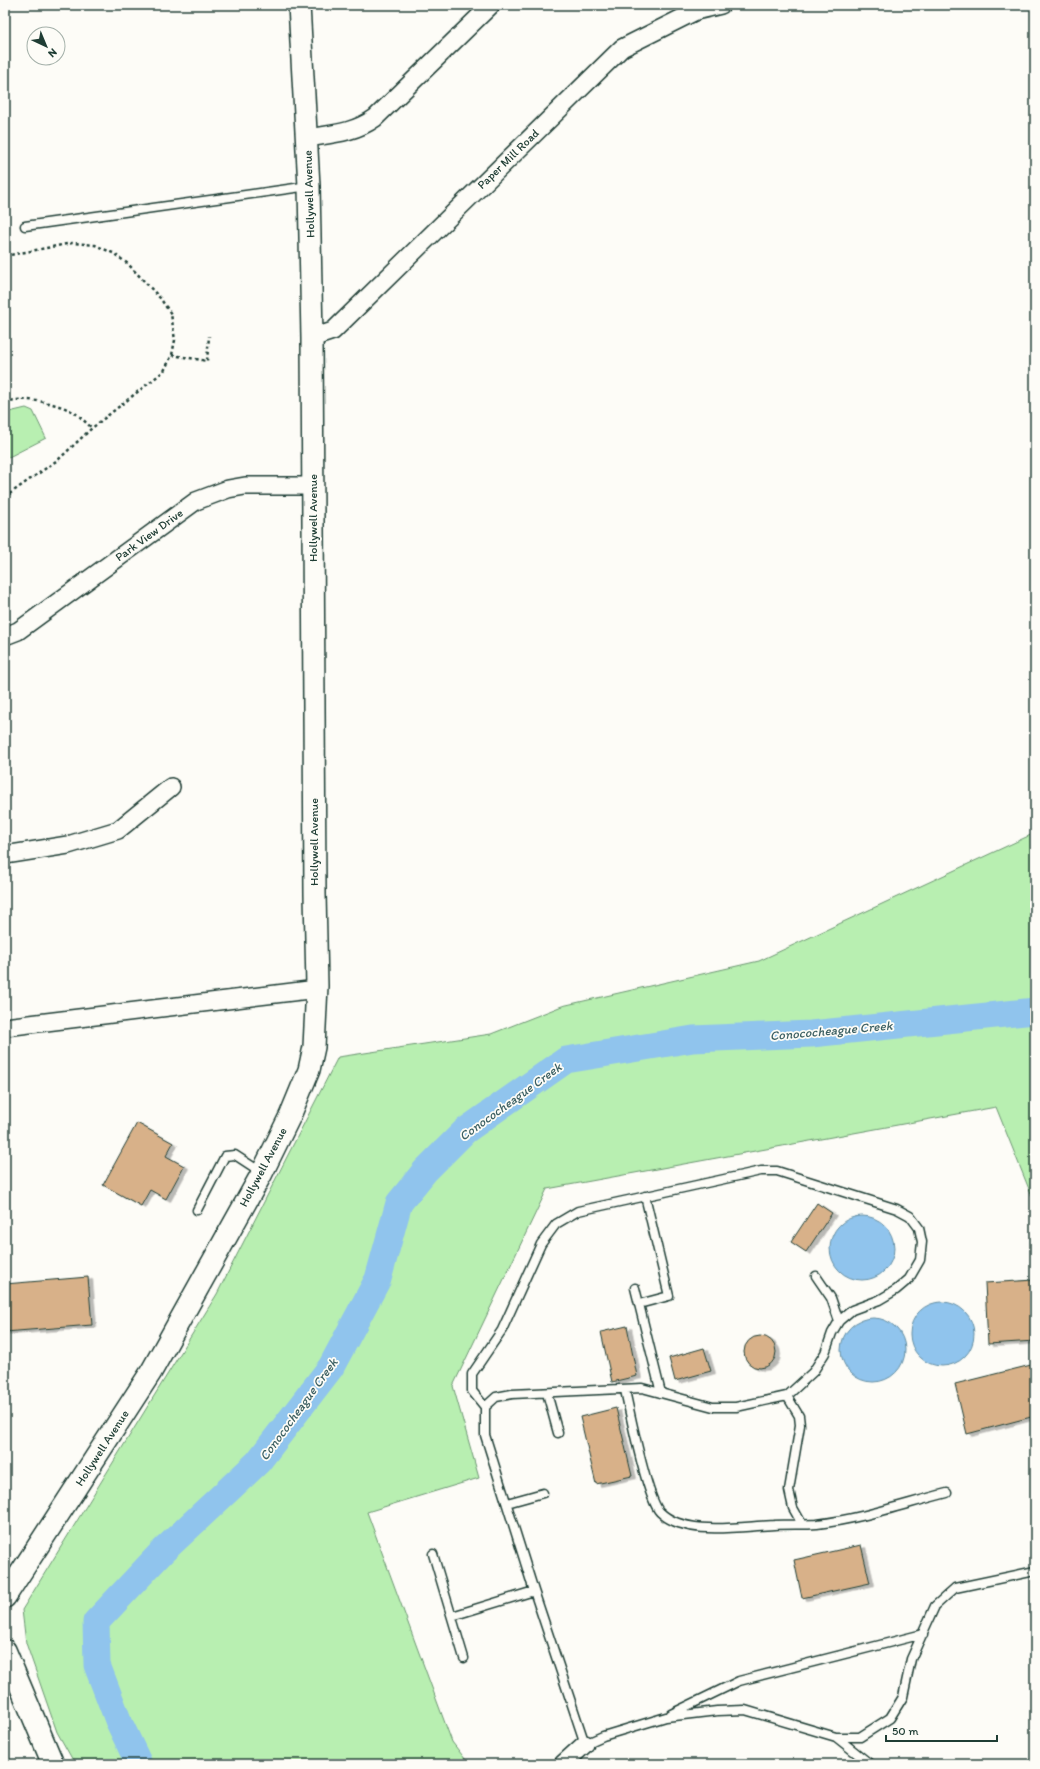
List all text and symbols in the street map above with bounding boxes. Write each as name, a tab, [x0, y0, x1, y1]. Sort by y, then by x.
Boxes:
north arrow	[26, 26, 66, 66]
text: N	[45, 46, 60, 60]
street label: Paper Mill Road	[474, 126, 542, 192]
street label: Hollywell Avenue	[300, 150, 318, 238]
street label: Hollywell Avenue	[306, 474, 320, 562]
street label: Park View Drive	[112, 506, 186, 564]
street label: Hollywell Avenue	[307, 798, 321, 886]
water label: Conococheague Creek	[769, 1018, 894, 1043]
water label: Conococheague Creek	[456, 1058, 565, 1144]
street label: Hollywell Avenue	[236, 1125, 290, 1209]
water label: Conococheague Creek	[256, 1354, 341, 1463]
street label: Hollywell Avenue	[72, 1407, 132, 1489]
scale bar	[886, 1717, 997, 1743]
text: 50 m	[892, 1724, 918, 1738]

